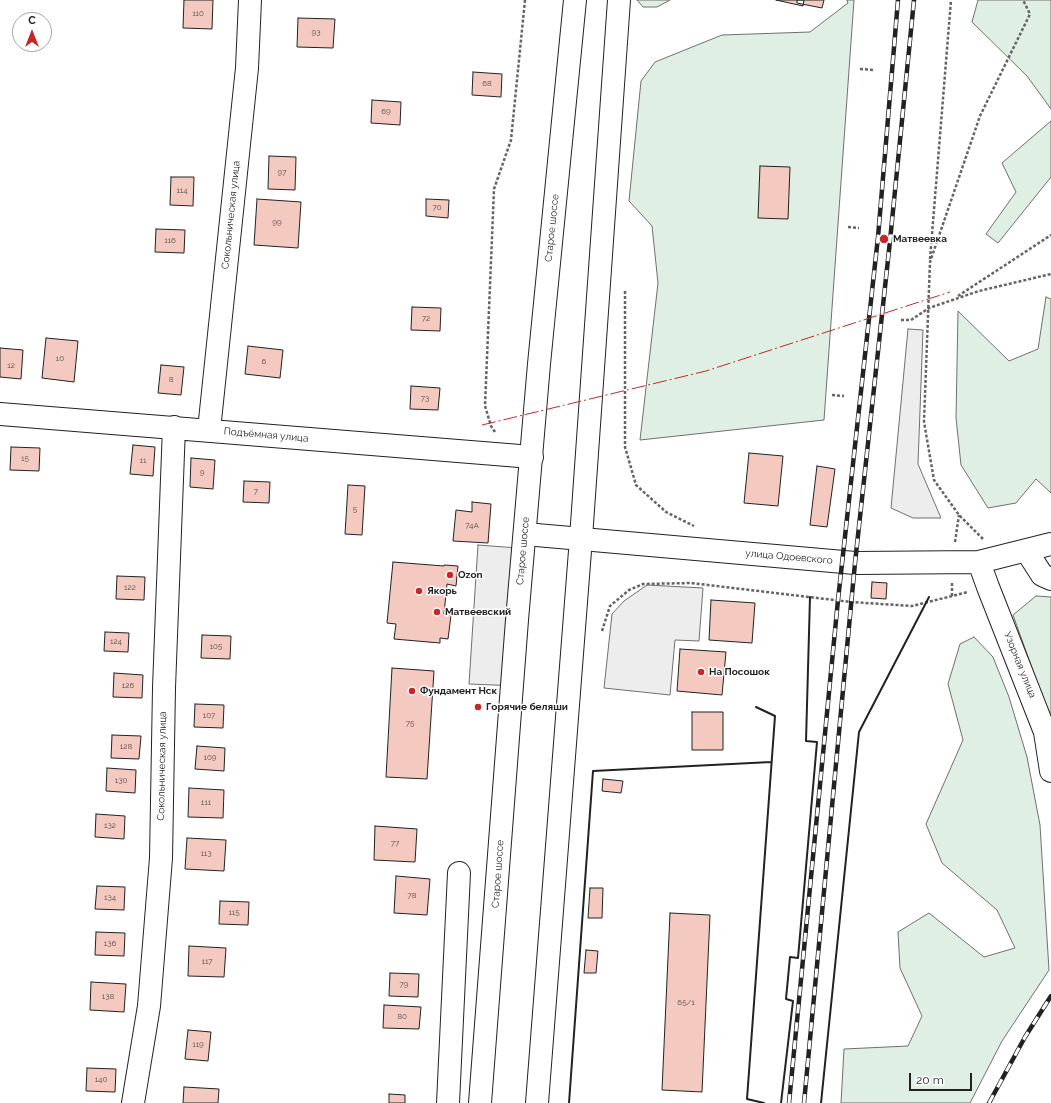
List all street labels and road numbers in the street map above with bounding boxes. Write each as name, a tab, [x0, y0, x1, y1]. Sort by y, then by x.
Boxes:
street label: Сокольническая улица	[219, 160, 243, 270]
street label: Старое шоссе	[542, 193, 562, 263]
street label: Подъёмная улица	[223, 425, 309, 445]
street label: Старое шоссе	[514, 516, 532, 586]
street label: улица Одоевского	[745, 547, 833, 567]
street label: Узорная улица	[1001, 630, 1039, 700]
street label: Сокольническая улица	[155, 711, 169, 821]
street label: Старое шоссе	[490, 840, 506, 908]

